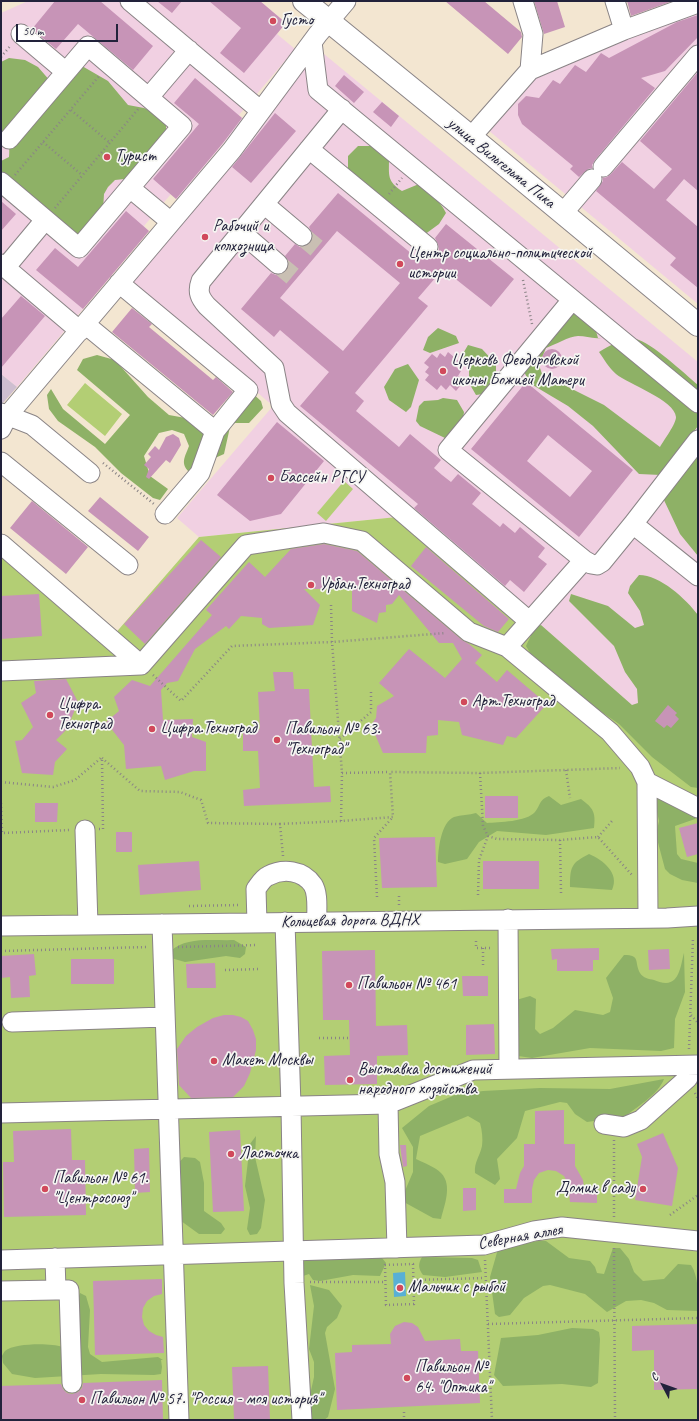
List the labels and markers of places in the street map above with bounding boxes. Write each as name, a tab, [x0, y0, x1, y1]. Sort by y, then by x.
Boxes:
place label: Густо	[281, 11, 313, 31]
marker: Густо	[268, 16, 278, 26]
place label: Турист	[115, 147, 156, 167]
marker: Турист	[102, 152, 112, 162]
place label: Рабочий и колхозница	[213, 217, 274, 257]
marker: Рабочий и колхозница	[200, 232, 210, 242]
place label: Центр социально-политической истории	[408, 244, 592, 284]
marker: Центр социально-политической истории	[395, 259, 405, 269]
place label: Церковь Феодоровской иконы Божией Матери	[451, 351, 584, 391]
marker: Церковь Феодоровской иконы Божией Матери	[438, 366, 448, 376]
place label: Бассейн РГСУ	[279, 468, 365, 488]
marker: Бассейн РГСУ	[266, 473, 276, 483]
place label: Урбан.Техноград	[319, 575, 409, 595]
marker: Урбан.Техноград	[306, 580, 316, 590]
place label: Арт.Техноград	[472, 692, 554, 712]
place label: Цифра. Техноград	[58, 695, 111, 735]
marker: Арт.Техноград	[459, 697, 469, 707]
marker: Цифра. Техноград	[45, 710, 55, 720]
place label: Цифра.Техноград	[160, 719, 257, 739]
place label: Павильон № 63. "Техноград"	[285, 720, 380, 760]
marker: Цифра.Техноград	[147, 724, 157, 734]
marker: Павильон № 63. "Техноград"	[272, 735, 282, 745]
place label: Павильон № 461	[357, 975, 456, 995]
marker: Павильон № 461	[344, 980, 354, 990]
place label: Макет Москвы	[222, 1051, 313, 1071]
marker: Макет Москвы	[209, 1056, 219, 1066]
place label: Выставка достижений народного хозяйства	[358, 1060, 492, 1100]
marker: Выставка достижений народного хозяйства	[345, 1075, 355, 1085]
place label: Ласточка	[239, 1144, 298, 1164]
marker: Ласточка	[226, 1149, 236, 1159]
place label: Павильон № 61. "Центросоюз"	[53, 1169, 148, 1209]
place label: Домик в саду	[556, 1179, 635, 1199]
marker: Павильон № 61. "Центросоюз"	[40, 1184, 50, 1194]
marker: Домик в саду	[638, 1184, 648, 1194]
place label: Мальчик с рыбой	[408, 1278, 505, 1298]
marker: Мальчик с рыбой	[395, 1283, 405, 1293]
place label: Павильон № 64. "Оптика"	[415, 1358, 491, 1398]
marker: Павильон № 64. "Оптика"	[402, 1373, 412, 1383]
place label: Павильон № 57. "Россия - моя история"	[90, 1390, 322, 1410]
marker: Павильон № 57. "Россия - моя история"	[77, 1395, 87, 1405]

